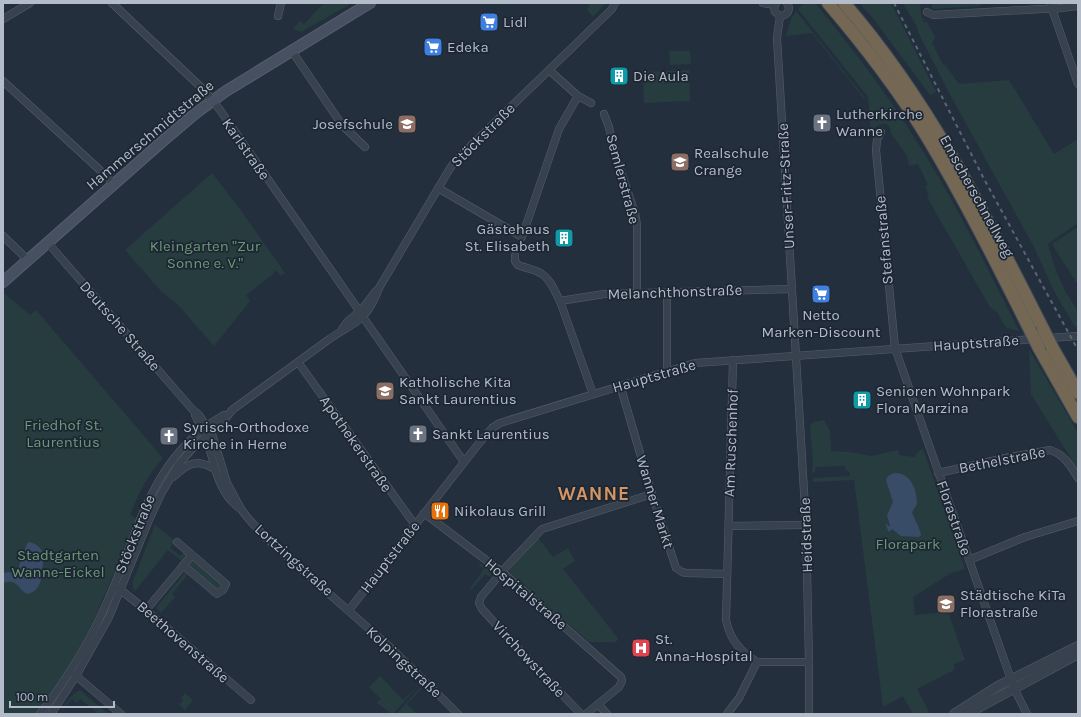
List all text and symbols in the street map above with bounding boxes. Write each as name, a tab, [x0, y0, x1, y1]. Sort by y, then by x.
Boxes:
supermarket icon: Lidl	[478, 11, 500, 33]
place label: Lidl	[503, 13, 528, 31]
supermarket icon: Edeka	[422, 36, 444, 58]
place label: Edeka	[447, 38, 489, 56]
building icon: Die Aula	[608, 65, 630, 87]
place label: Die Aula	[633, 67, 689, 85]
street label: Hammerschmidtstraße	[82, 76, 218, 194]
street label: Stöckstraße	[447, 99, 519, 171]
place label: Lutherkirche Wanne	[836, 105, 923, 140]
church icon: Lutherkirche Wanne	[811, 112, 833, 134]
school or university icon: Josefschule	[396, 113, 418, 135]
street label: Karlstraße	[218, 115, 274, 183]
place label: Josefschule	[313, 115, 393, 133]
street label: Unser-Fritz-Straße	[774, 123, 798, 249]
street label: Semlerstraße	[602, 132, 644, 226]
street label: Emscherschnellweg	[936, 132, 1018, 261]
place label: Realschule Crange	[694, 144, 769, 179]
school or university icon: Realschule Crange	[669, 151, 691, 173]
street label: Stefanstraße	[871, 195, 897, 285]
place label: Gästehaus St. Elisabeth	[465, 220, 550, 255]
building icon: Gästehaus St. Elisabeth	[553, 227, 575, 249]
park label: Kleingarten "Zur Sonne e. V."	[150, 237, 261, 272]
street label: Deutsche Straße	[76, 277, 164, 375]
street label: Melanchthonstraße	[607, 281, 743, 303]
supermarket icon: Netto Marken-Discount	[810, 283, 832, 305]
place label: Netto Marken-Discount	[762, 306, 881, 341]
street label: Hauptstraße	[933, 331, 1019, 355]
street label: Hauptstraße	[610, 356, 698, 396]
place label: Katholische Kita Sankt Laurentius	[399, 373, 517, 408]
school or university icon: Katholische Kita Sankt Laurentius	[374, 380, 396, 402]
place label: Senioren Wohnpark Flora Marzina	[876, 382, 1010, 417]
street label: Am Ruschenhof	[720, 388, 742, 497]
building icon: Senioren Wohnpark Flora Marzina	[851, 389, 873, 411]
street label: Apothekerstraße	[316, 392, 396, 496]
park label: Friedhof St. Laurentius	[24, 416, 102, 451]
place label: Syrisch-Orthodoxe Kirche in Herne	[183, 418, 309, 453]
church icon: Sankt Laurentius	[407, 423, 429, 445]
church icon: Syrisch-Orthodoxe Kirche in Herne	[158, 425, 180, 447]
place label: Sankt Laurentius	[432, 425, 550, 443]
street label: Bethelstraße	[957, 443, 1047, 477]
street label: Wanner Markt	[632, 453, 678, 551]
street label: Florastraße	[933, 478, 975, 558]
district label: WANNE	[558, 483, 630, 505]
street label: Stöckstraße	[111, 492, 159, 576]
street label: Heidstraße	[796, 497, 816, 573]
restaurant icon: Nikolaus Grill	[429, 500, 451, 522]
place label: Nikolaus Grill	[454, 502, 546, 520]
street label: Hauptstraße	[356, 518, 424, 596]
street label: Lortzingstraße	[251, 520, 337, 600]
park label: Florapark	[876, 535, 940, 553]
park label: Stadtgarten Wanne-Eickel	[11, 546, 105, 581]
street label: Hospitalstraße	[481, 554, 571, 634]
place label: Städtische KiTa Florastraße	[960, 586, 1066, 621]
school or university icon: Städtische KiTa Florastraße	[935, 593, 957, 615]
street label: Beethovenstraße	[133, 597, 233, 687]
street label: Virchowstraße	[489, 617, 569, 701]
street label: Kolpingstraße	[363, 623, 445, 701]
place label: St. Anna-Hospital	[655, 630, 753, 665]
hospital icon: St. Anna-Hospital	[630, 637, 652, 659]
scale bar	[10, 683, 114, 709]
text: 100 m	[16, 690, 48, 704]

